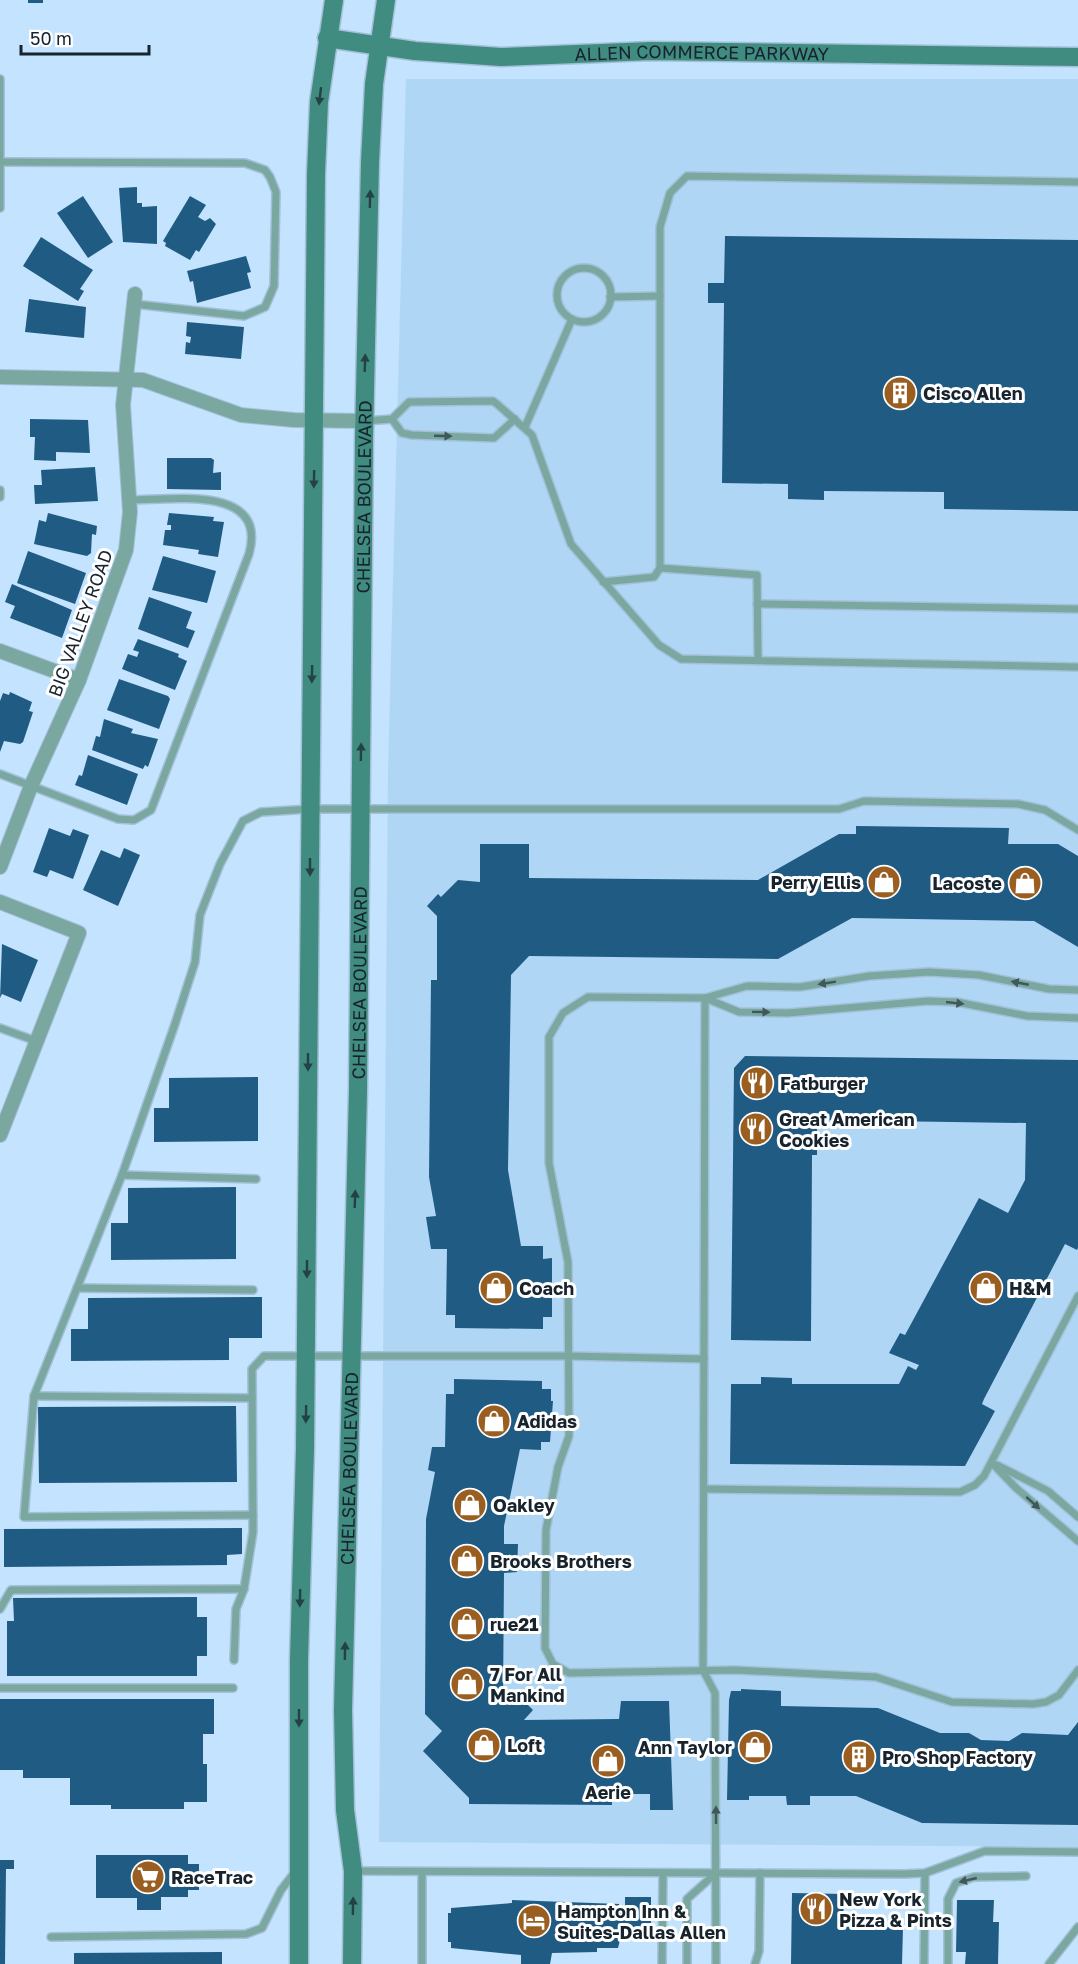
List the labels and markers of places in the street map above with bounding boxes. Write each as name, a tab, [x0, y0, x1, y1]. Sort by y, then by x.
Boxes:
building icon: Cisco Allen	[882, 375, 918, 411]
place label: Cisco Allen	[923, 382, 1023, 404]
shop icon: Perry Ellis	[866, 864, 902, 900]
shop icon: Lacoste	[1007, 865, 1043, 901]
place label: Perry Ellis	[770, 871, 861, 893]
place label: Lacoste	[932, 872, 1002, 894]
restaurant icon: Fatburger	[739, 1065, 775, 1101]
place label: Fatburger	[780, 1072, 865, 1094]
place label: Great American Cookies	[779, 1108, 915, 1151]
restaurant icon: Great American Cookies	[738, 1111, 774, 1147]
shop icon: Coach	[478, 1270, 514, 1306]
shop icon: H&M	[968, 1270, 1004, 1306]
place label: Coach	[519, 1277, 574, 1299]
place label: H&M	[1009, 1277, 1051, 1299]
shop icon: Adidas	[476, 1403, 512, 1439]
place label: Adidas	[517, 1410, 577, 1432]
shop icon: Oakley	[452, 1487, 488, 1523]
place label: Oakley	[493, 1494, 555, 1516]
shop icon: Brooks Brothers	[449, 1543, 485, 1579]
place label: Brooks Brothers	[490, 1550, 632, 1572]
shop icon: rue21	[449, 1606, 485, 1642]
place label: rue21	[490, 1613, 539, 1635]
place label: 7 For All Mankind	[490, 1663, 565, 1706]
shop icon: 7 For All Mankind	[449, 1666, 485, 1702]
shop icon: Loft	[466, 1727, 502, 1763]
shop icon: Ann Taylor	[737, 1729, 773, 1765]
place label: Loft	[507, 1734, 542, 1756]
place label: Ann Taylor	[638, 1736, 732, 1758]
building icon: Pro Shop Factory	[841, 1739, 877, 1775]
shop icon: Aerie	[590, 1743, 626, 1779]
place label: Pro Shop Factory	[882, 1746, 1033, 1768]
place label: Aerie	[585, 1781, 631, 1803]
supermarket icon: RaceTrac	[130, 1859, 166, 1895]
place label: RaceTrac	[171, 1866, 253, 1888]
place label: New York Pizza & Pints	[839, 1888, 952, 1931]
restaurant icon: New York Pizza & Pints	[798, 1891, 834, 1927]
place label: Hampton Inn & Suites-Dallas Allen	[557, 1900, 726, 1943]
hotel icon: Hampton Inn & Suites-Dallas Allen	[516, 1903, 552, 1939]

